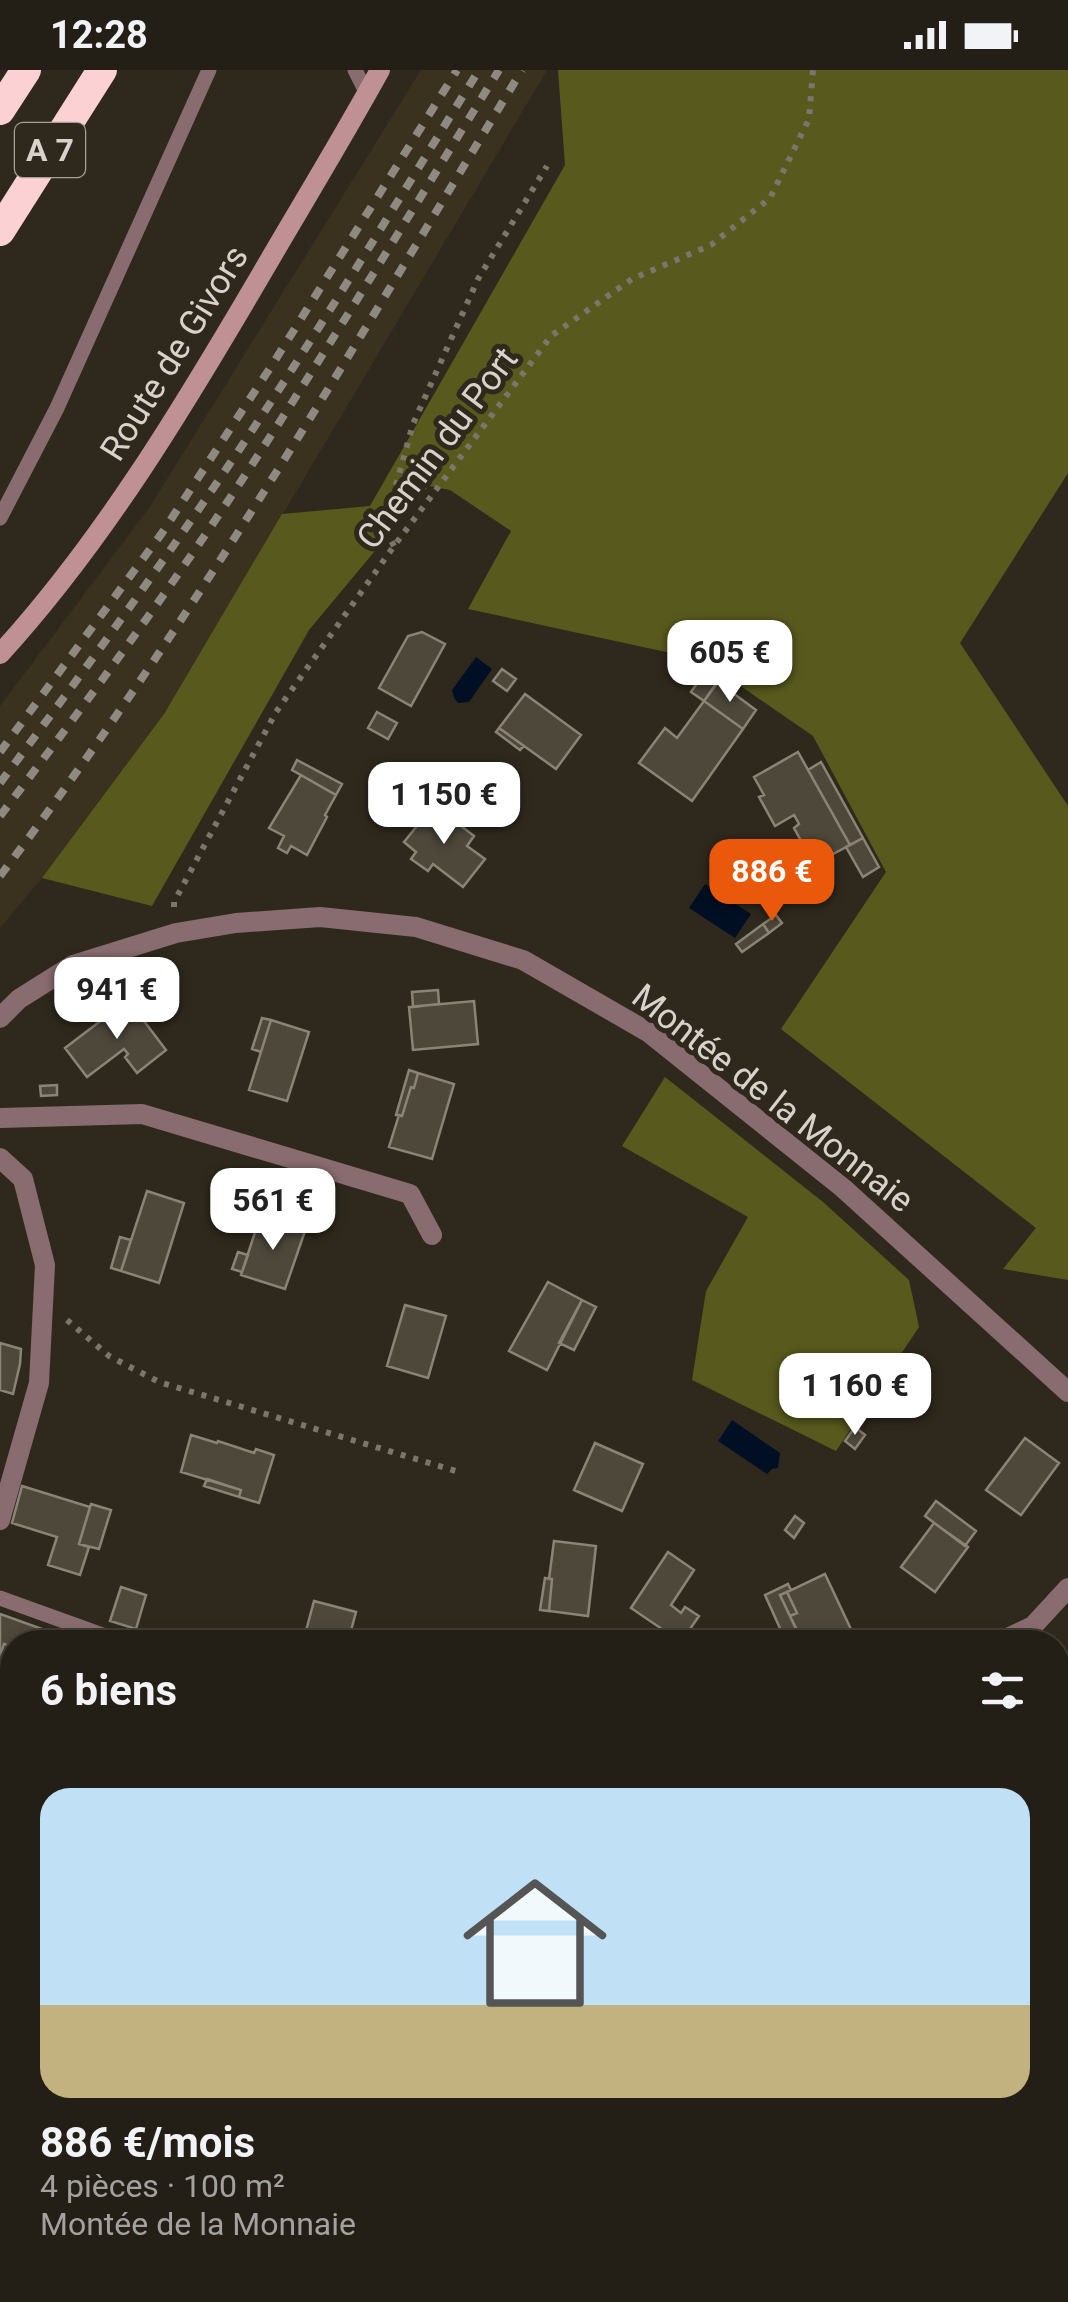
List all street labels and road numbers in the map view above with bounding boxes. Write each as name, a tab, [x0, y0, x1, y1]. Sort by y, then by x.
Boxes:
road number: A 7	[15, 123, 85, 177]
street label: Route de Givors	[92, 238, 257, 468]
street label: Chemin du Port	[348, 340, 526, 557]
street label: Montée de la Monnaie	[624, 976, 921, 1221]

